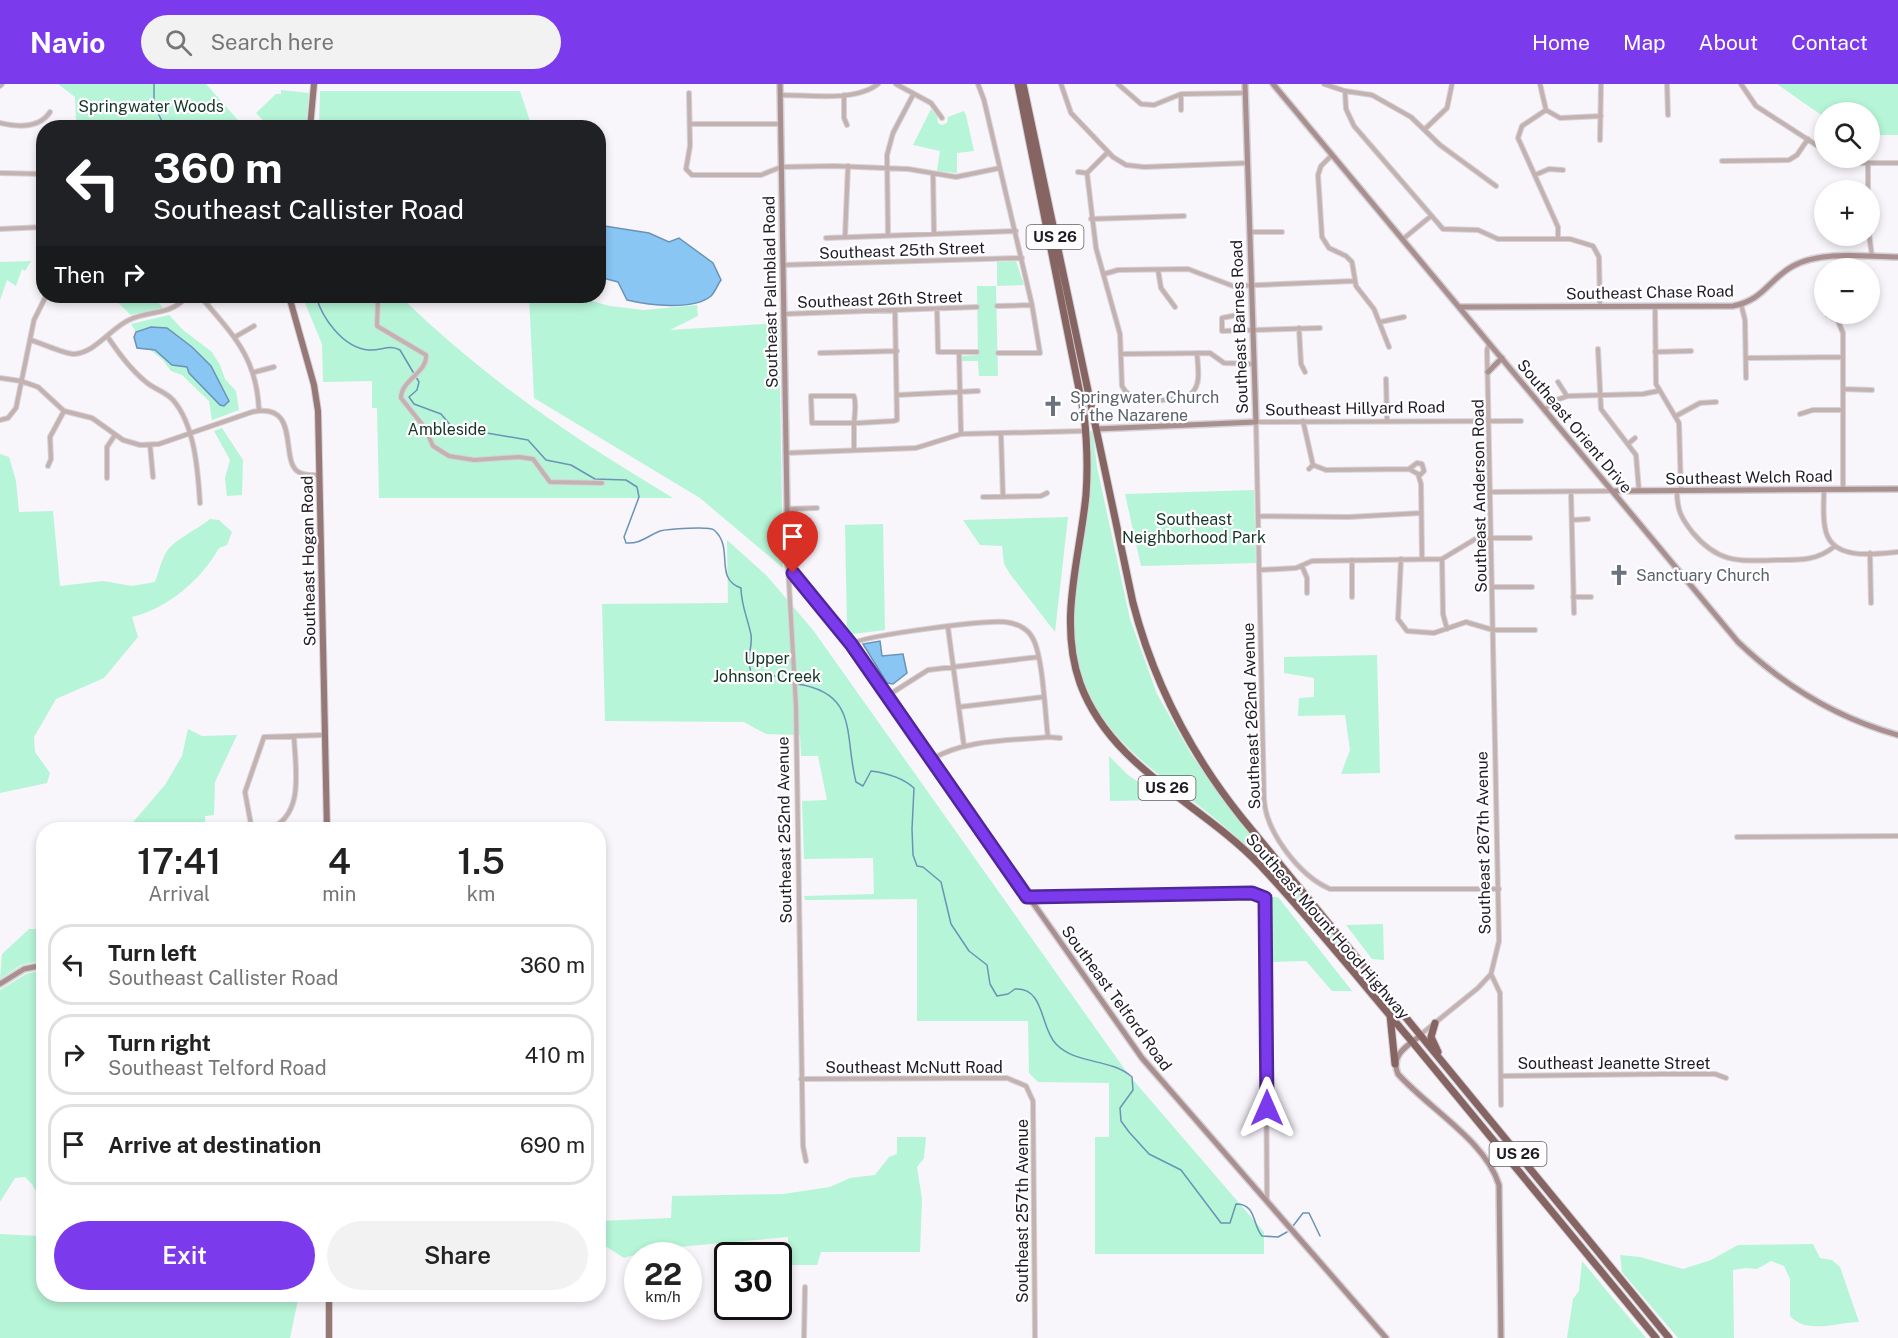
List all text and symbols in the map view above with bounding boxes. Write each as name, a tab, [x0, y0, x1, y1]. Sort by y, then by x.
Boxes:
search box	[141, 15, 561, 69]
text: Navio	[30, 26, 105, 59]
icon: search	[162, 26, 195, 59]
text: Search here	[210, 29, 334, 55]
text: Home	[1532, 30, 1590, 55]
text: Map	[1623, 30, 1666, 55]
text: About	[1699, 30, 1758, 55]
text: Contact	[1791, 30, 1868, 55]
park label: Springwater Woods	[78, 97, 224, 116]
map controls	[1814, 102, 1880, 324]
button: search	[1814, 102, 1880, 168]
text: 360 m	[153, 143, 283, 192]
icon: left	[54, 144, 132, 222]
button: +	[1814, 180, 1880, 246]
text: Southeast Callister Road	[153, 193, 464, 225]
street label: Southeast Palmblad Road	[759, 196, 782, 388]
road number: US 26	[1026, 225, 1084, 249]
street label: Southeast 25th Street	[819, 238, 985, 263]
street label: Southeast Barnes Road	[1227, 240, 1252, 414]
icon: right	[117, 258, 150, 291]
button: −	[1814, 258, 1880, 324]
text: Then	[54, 262, 105, 288]
street label: Southeast Chase Road	[1566, 282, 1734, 303]
street label: Southeast 26th Street	[797, 287, 963, 312]
street label: Southeast Orient Drive	[1513, 356, 1636, 497]
place label: Springwater Church of the Nazarene	[1070, 388, 1219, 425]
church icon: Springwater Church of the Nazarene	[1041, 394, 1065, 418]
street label: Southeast Hillyard Road	[1265, 397, 1445, 420]
street label: Southeast Anderson Road	[1468, 399, 1491, 593]
park label: Ambleside	[408, 420, 486, 439]
street label: Southeast Welch Road	[1665, 467, 1833, 488]
street label: Southeast Hogan Road	[298, 475, 319, 647]
park label: Southeast Neighborhood Park	[1122, 510, 1266, 547]
pin	[767, 511, 818, 573]
icon: arrive	[776, 520, 809, 553]
church icon: Sanctuary Church	[1607, 563, 1631, 587]
place label: Sanctuary Church	[1636, 566, 1770, 585]
street label: Southeast 262nd Avenue	[1239, 622, 1264, 810]
park label: Upper Johnson Creek	[713, 649, 821, 686]
street label: Southeast 252nd Avenue	[773, 736, 796, 924]
street label: Southeast 267th Avenue	[1472, 751, 1495, 935]
road number: US 26	[1138, 776, 1196, 800]
street label: Southeast Mount Hood Highway	[1242, 830, 1414, 1023]
text: 17:41	[137, 840, 221, 882]
text: 4	[328, 840, 351, 882]
text: 1.5	[457, 840, 505, 882]
text: Arrival	[148, 882, 210, 906]
text: min	[322, 882, 356, 906]
text: km	[467, 882, 495, 906]
street label: Southeast Telford Road	[1058, 922, 1176, 1075]
text: Turn left	[108, 940, 197, 966]
icon: left	[57, 948, 90, 981]
text: 360 m	[520, 952, 585, 978]
text: Southeast Callister Road	[108, 966, 338, 990]
text: Turn right	[108, 1030, 211, 1056]
icon: right	[57, 1038, 90, 1071]
text: 410 m	[524, 1042, 585, 1068]
street label: Southeast Jeanette Street	[1517, 1054, 1711, 1073]
text: Southeast Telford Road	[108, 1056, 327, 1080]
street label: Southeast McNutt Road	[825, 1058, 1003, 1077]
position arrow	[1235, 1076, 1299, 1140]
street label: Southeast 257th Avenue	[1013, 1119, 1032, 1303]
icon: arrive	[57, 1128, 90, 1161]
text: Arrive at destination	[108, 1132, 321, 1158]
text: 690 m	[520, 1132, 585, 1158]
road number: US 26	[1490, 1142, 1546, 1166]
button: Exit	[54, 1221, 315, 1290]
button: Share	[327, 1221, 588, 1290]
speed limit sign: 30	[714, 1242, 792, 1320]
text: 22	[644, 1256, 682, 1292]
text: km/h	[645, 1288, 681, 1305]

